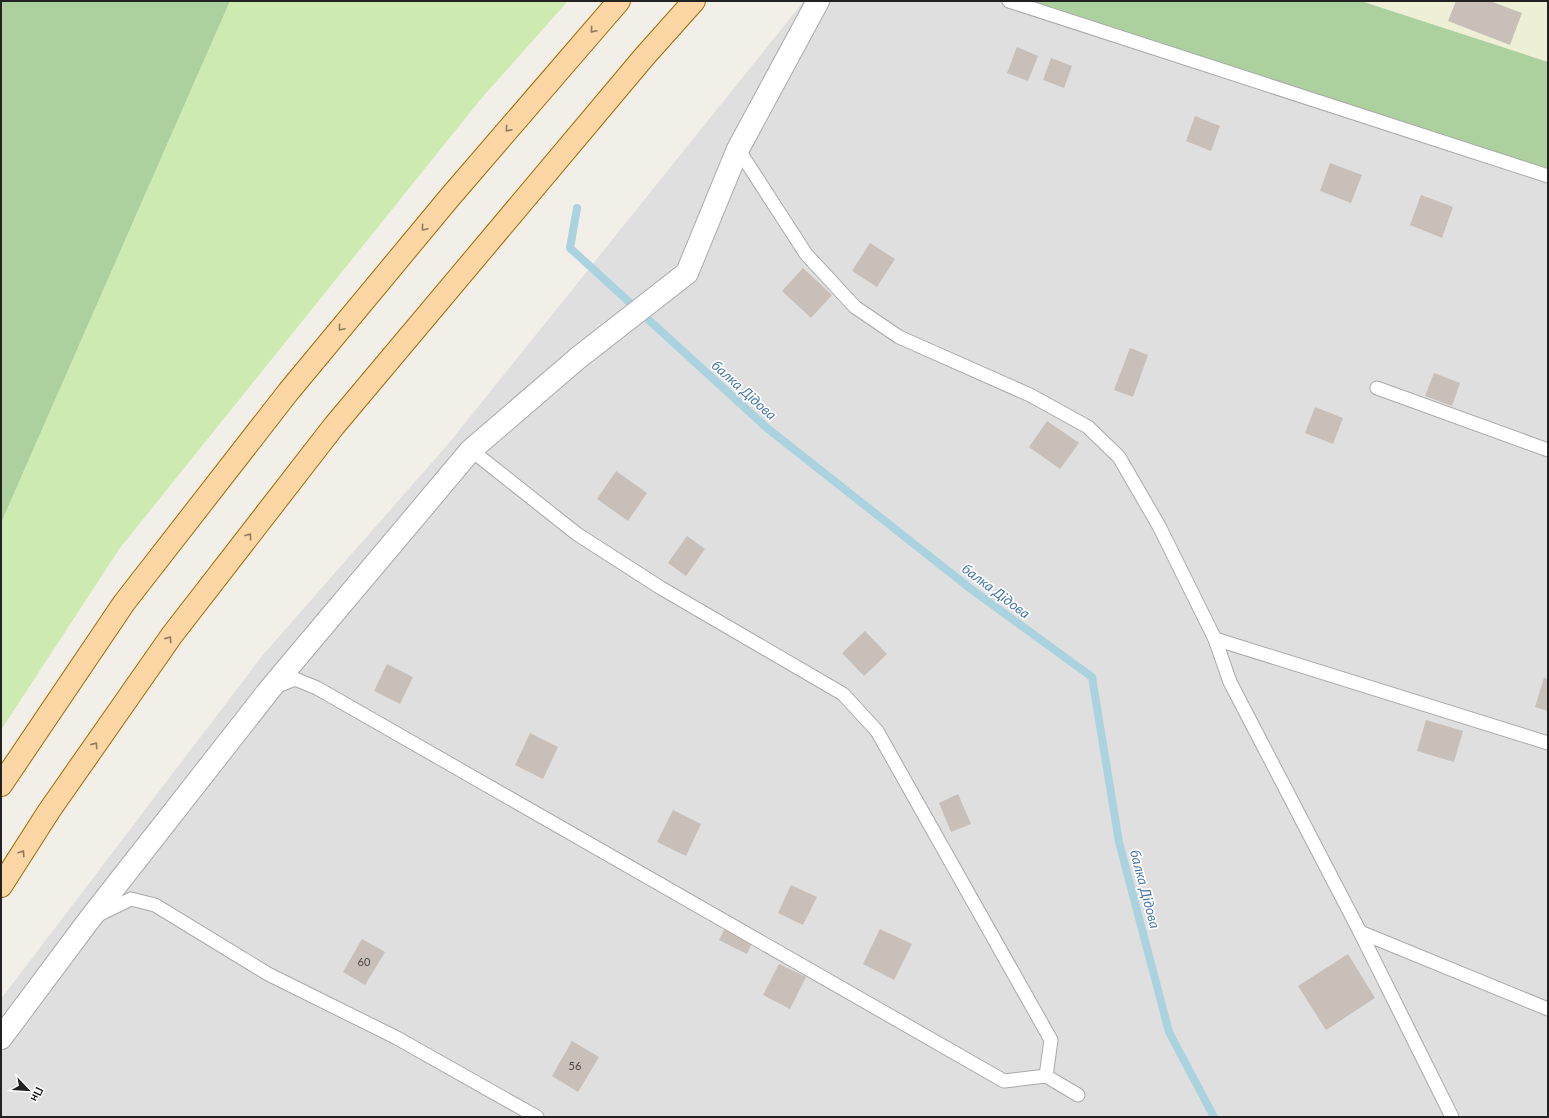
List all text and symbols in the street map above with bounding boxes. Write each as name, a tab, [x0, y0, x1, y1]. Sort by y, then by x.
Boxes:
one-way arrow	[590, 25, 597, 33]
one-way arrow	[506, 124, 513, 132]
one-way arrow	[422, 223, 429, 231]
one-way arrow	[339, 324, 346, 331]
water label: балка Дідова	[709, 356, 780, 423]
one-way arrow	[244, 533, 251, 540]
water label: балка Дідова	[959, 559, 1034, 622]
one-way arrow	[164, 636, 171, 643]
one-way arrow	[90, 742, 98, 749]
water label: балка Дідова	[1127, 848, 1164, 930]
one-way arrow	[17, 850, 25, 857]
house number: 60	[358, 955, 371, 968]
house number: 56	[569, 1059, 581, 1072]
north arrow	[8, 1070, 48, 1110]
text: Пн	[29, 1085, 46, 1104]

